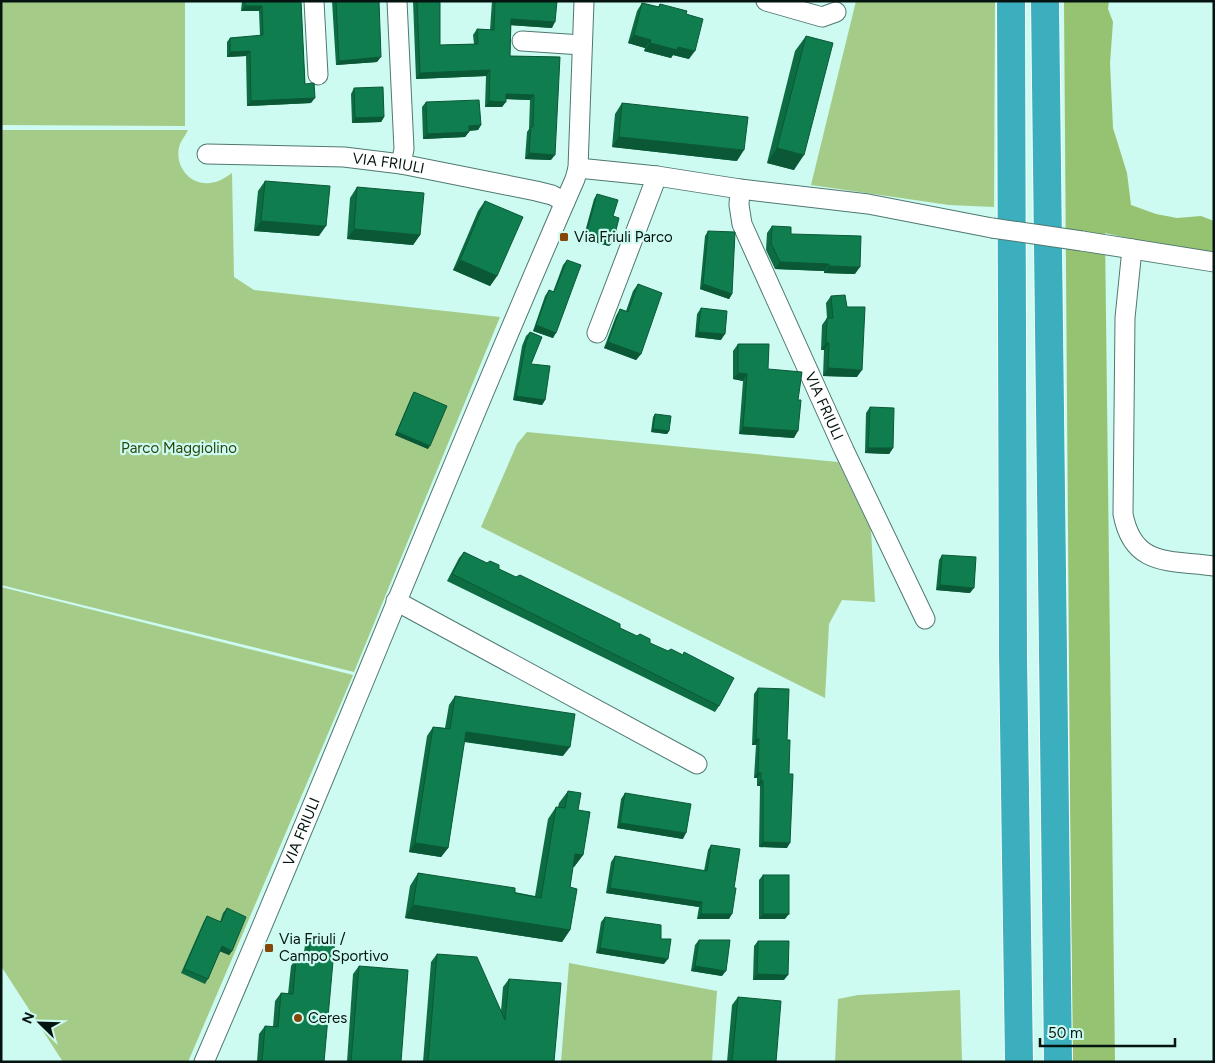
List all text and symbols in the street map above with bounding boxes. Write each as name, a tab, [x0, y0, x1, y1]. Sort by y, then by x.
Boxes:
street label: VIA FRIULI	[352, 149, 426, 177]
place label: Via Friuli Parco	[574, 228, 673, 246]
marker: Via Friuli Parco	[558, 231, 570, 243]
street label: VIA FRIULI	[801, 369, 847, 443]
park label: Parco Maggiolino	[121, 439, 237, 457]
street label: VIA FRIULI	[279, 795, 324, 869]
place label: Via Friuli / Campo Sportivo	[279, 930, 389, 965]
marker: Via Friuli / Campo Sportivo	[263, 942, 275, 954]
north arrow	[15, 998, 65, 1048]
place label: Ceres	[308, 1009, 347, 1027]
text: N	[19, 1010, 38, 1026]
marker: Ceres	[292, 1012, 304, 1024]
scale bar	[1040, 1016, 1175, 1048]
text: 50 m	[1048, 1024, 1083, 1042]

